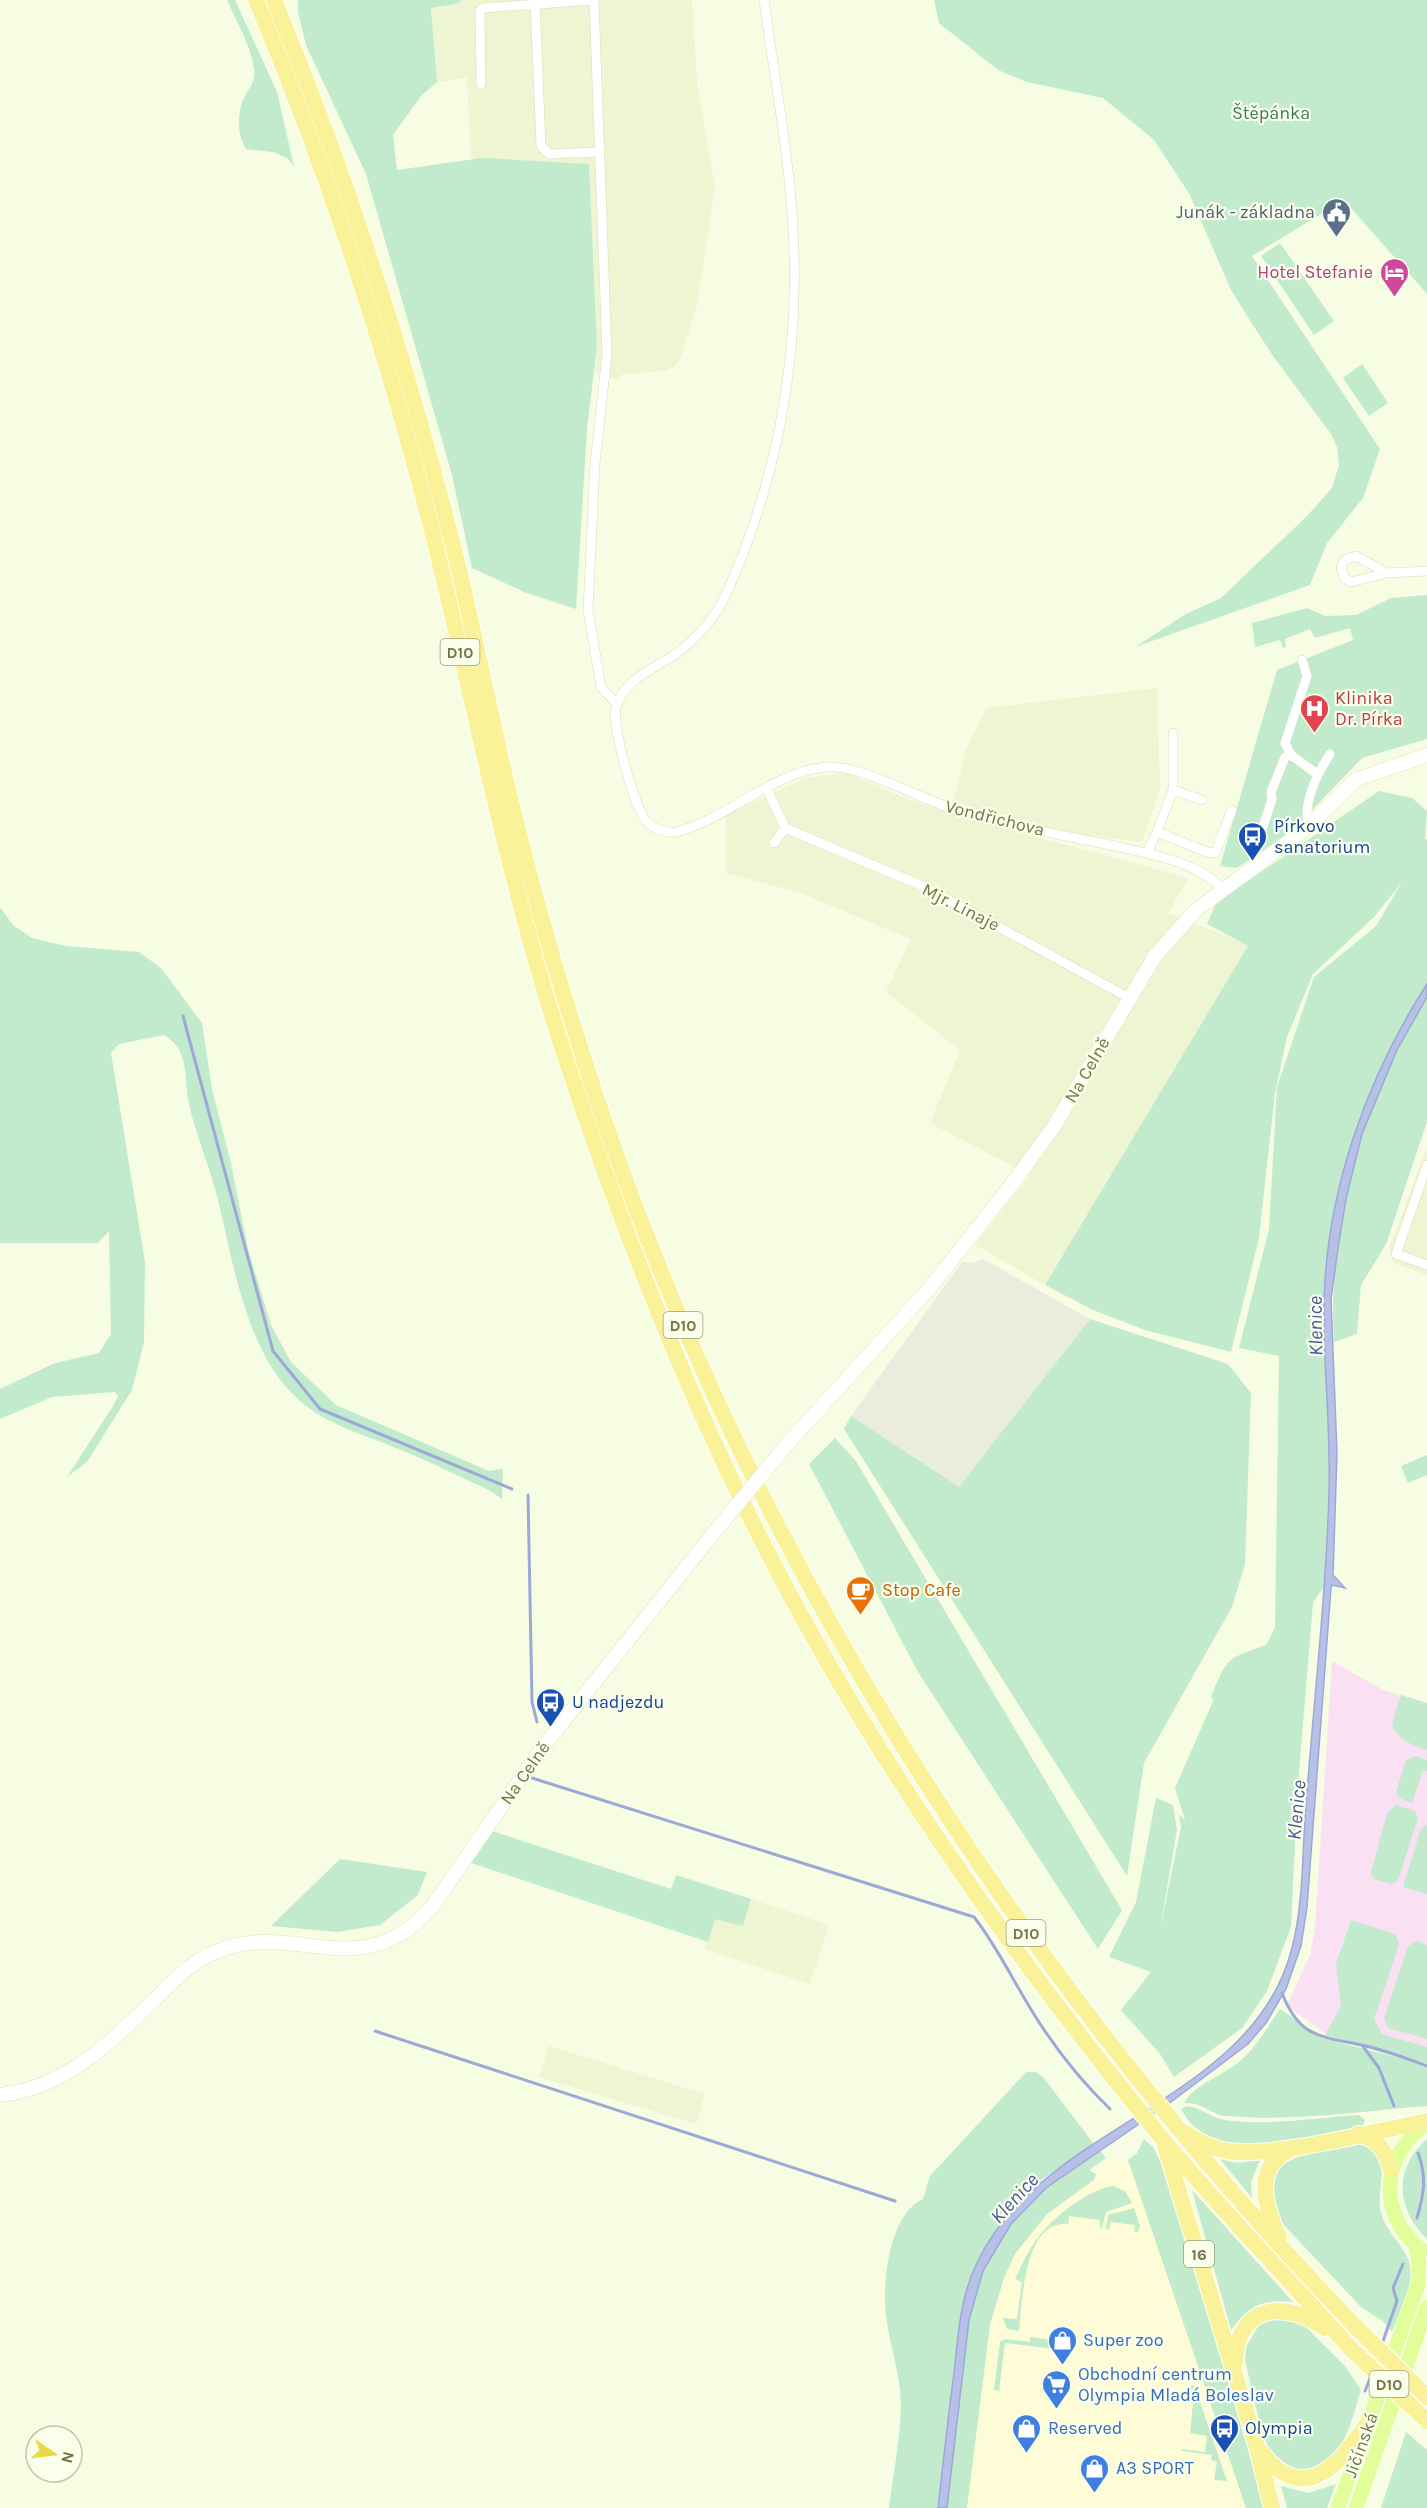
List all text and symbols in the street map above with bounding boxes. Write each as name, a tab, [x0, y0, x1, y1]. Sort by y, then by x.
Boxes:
park label: Štěpánka	[1232, 102, 1310, 124]
public building icon: Junák - základna	[1320, 196, 1352, 238]
place label: Junák - základna	[1176, 201, 1315, 223]
hotel icon: Hotel Stefanie	[1378, 256, 1410, 298]
place label: Hotel Stefanie	[1257, 261, 1373, 283]
road number: D10	[440, 639, 480, 665]
place label: Klinika Dr. Pírka	[1335, 687, 1403, 730]
hospital icon: Klinika Dr. Pírka	[1298, 692, 1330, 734]
street label: Vondřichova	[943, 795, 1047, 841]
place label: Pírkovo sanatorium	[1274, 815, 1370, 858]
bus stop icon: Pírkovo sanatorium	[1237, 820, 1269, 862]
street label: Mjr. Linaje	[918, 878, 1004, 936]
street label: Na Celně	[1059, 1033, 1115, 1107]
water label: Klenice	[1303, 1296, 1328, 1356]
road number: D10	[664, 1312, 702, 1338]
cafe icon: Stop Cafe	[845, 1574, 877, 1616]
place label: Stop Cafe	[882, 1579, 961, 1601]
bus stop icon: U nadjezdu	[535, 1686, 567, 1728]
place label: U nadjezdu	[572, 1691, 664, 1713]
street label: Na Celně	[495, 1737, 555, 1809]
water label: Klenice	[1282, 1779, 1311, 1841]
road number: D10	[1006, 1920, 1046, 1946]
water label: Klenice	[985, 2169, 1043, 2228]
road number: 16	[1184, 2241, 1214, 2267]
shop icon: Super zoo	[1046, 2324, 1078, 2366]
place label: Super zoo	[1083, 2329, 1164, 2351]
place label: Obchodní centrum Olympia Mladá Boleslav	[1078, 2363, 1274, 2406]
supermarket icon: Obchodní centrum Olympia Mladá Boleslav	[1041, 2368, 1073, 2410]
road number: D10	[1370, 2371, 1408, 2397]
street label: Jičínská	[1339, 2409, 1383, 2481]
shop icon: Reserved	[1011, 2412, 1043, 2454]
bus stop icon: Olympia	[1208, 2412, 1240, 2454]
place label: Reserved	[1048, 2417, 1122, 2439]
place label: Olympia	[1245, 2417, 1313, 2439]
north arrow	[24, 2424, 84, 2484]
text: N	[57, 2450, 79, 2465]
shop icon: A3 SPORT	[1079, 2452, 1111, 2494]
place label: A3 SPORT	[1116, 2457, 1194, 2479]

